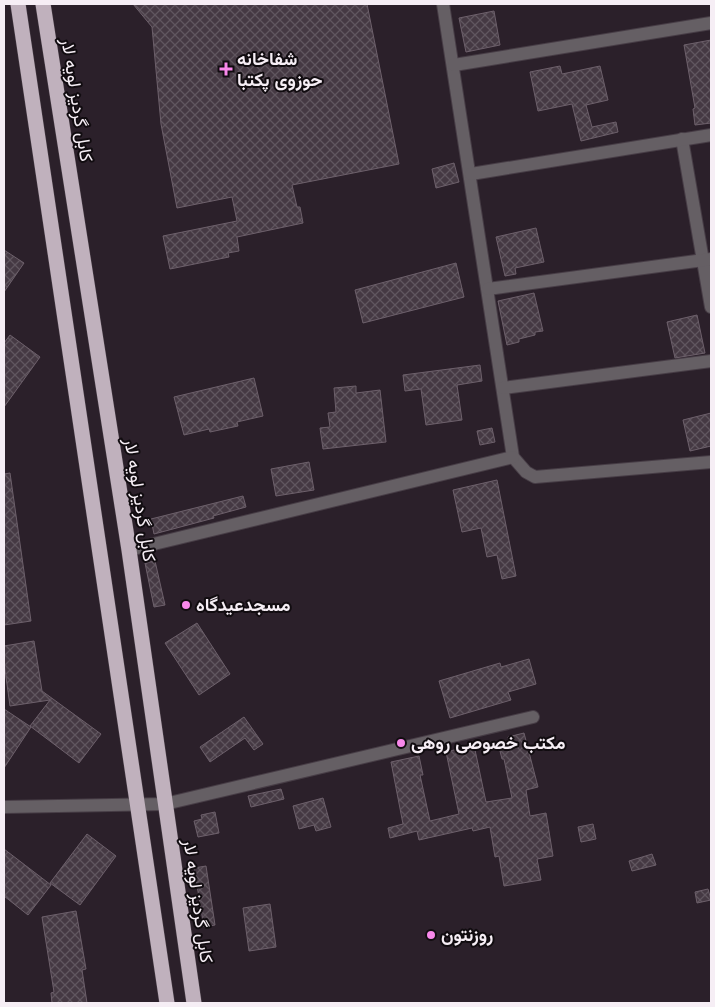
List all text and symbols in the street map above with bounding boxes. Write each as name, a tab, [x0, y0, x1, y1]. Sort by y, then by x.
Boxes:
street label: کابل گردیز لویه لار	[56, 36, 97, 163]
place label: شفاخانه حوزوی پکتبا	[237, 49, 323, 92]
marker: شفاخانه حوزوی پکتبا	[219, 62, 233, 76]
street label: کابل گردیز لویه لار	[119, 436, 160, 563]
place label: مسجدعیدگاه	[196, 595, 291, 616]
marker: مسجدعیدگاه	[180, 599, 192, 611]
place label: مکتب خصوصی روهی	[411, 733, 566, 754]
marker: مکتب خصوصی روهی	[395, 737, 407, 749]
street label: کابل گردیز لویه لار	[178, 837, 217, 964]
place label: روزنتون	[441, 925, 493, 946]
marker: روزنتون	[425, 929, 437, 941]

